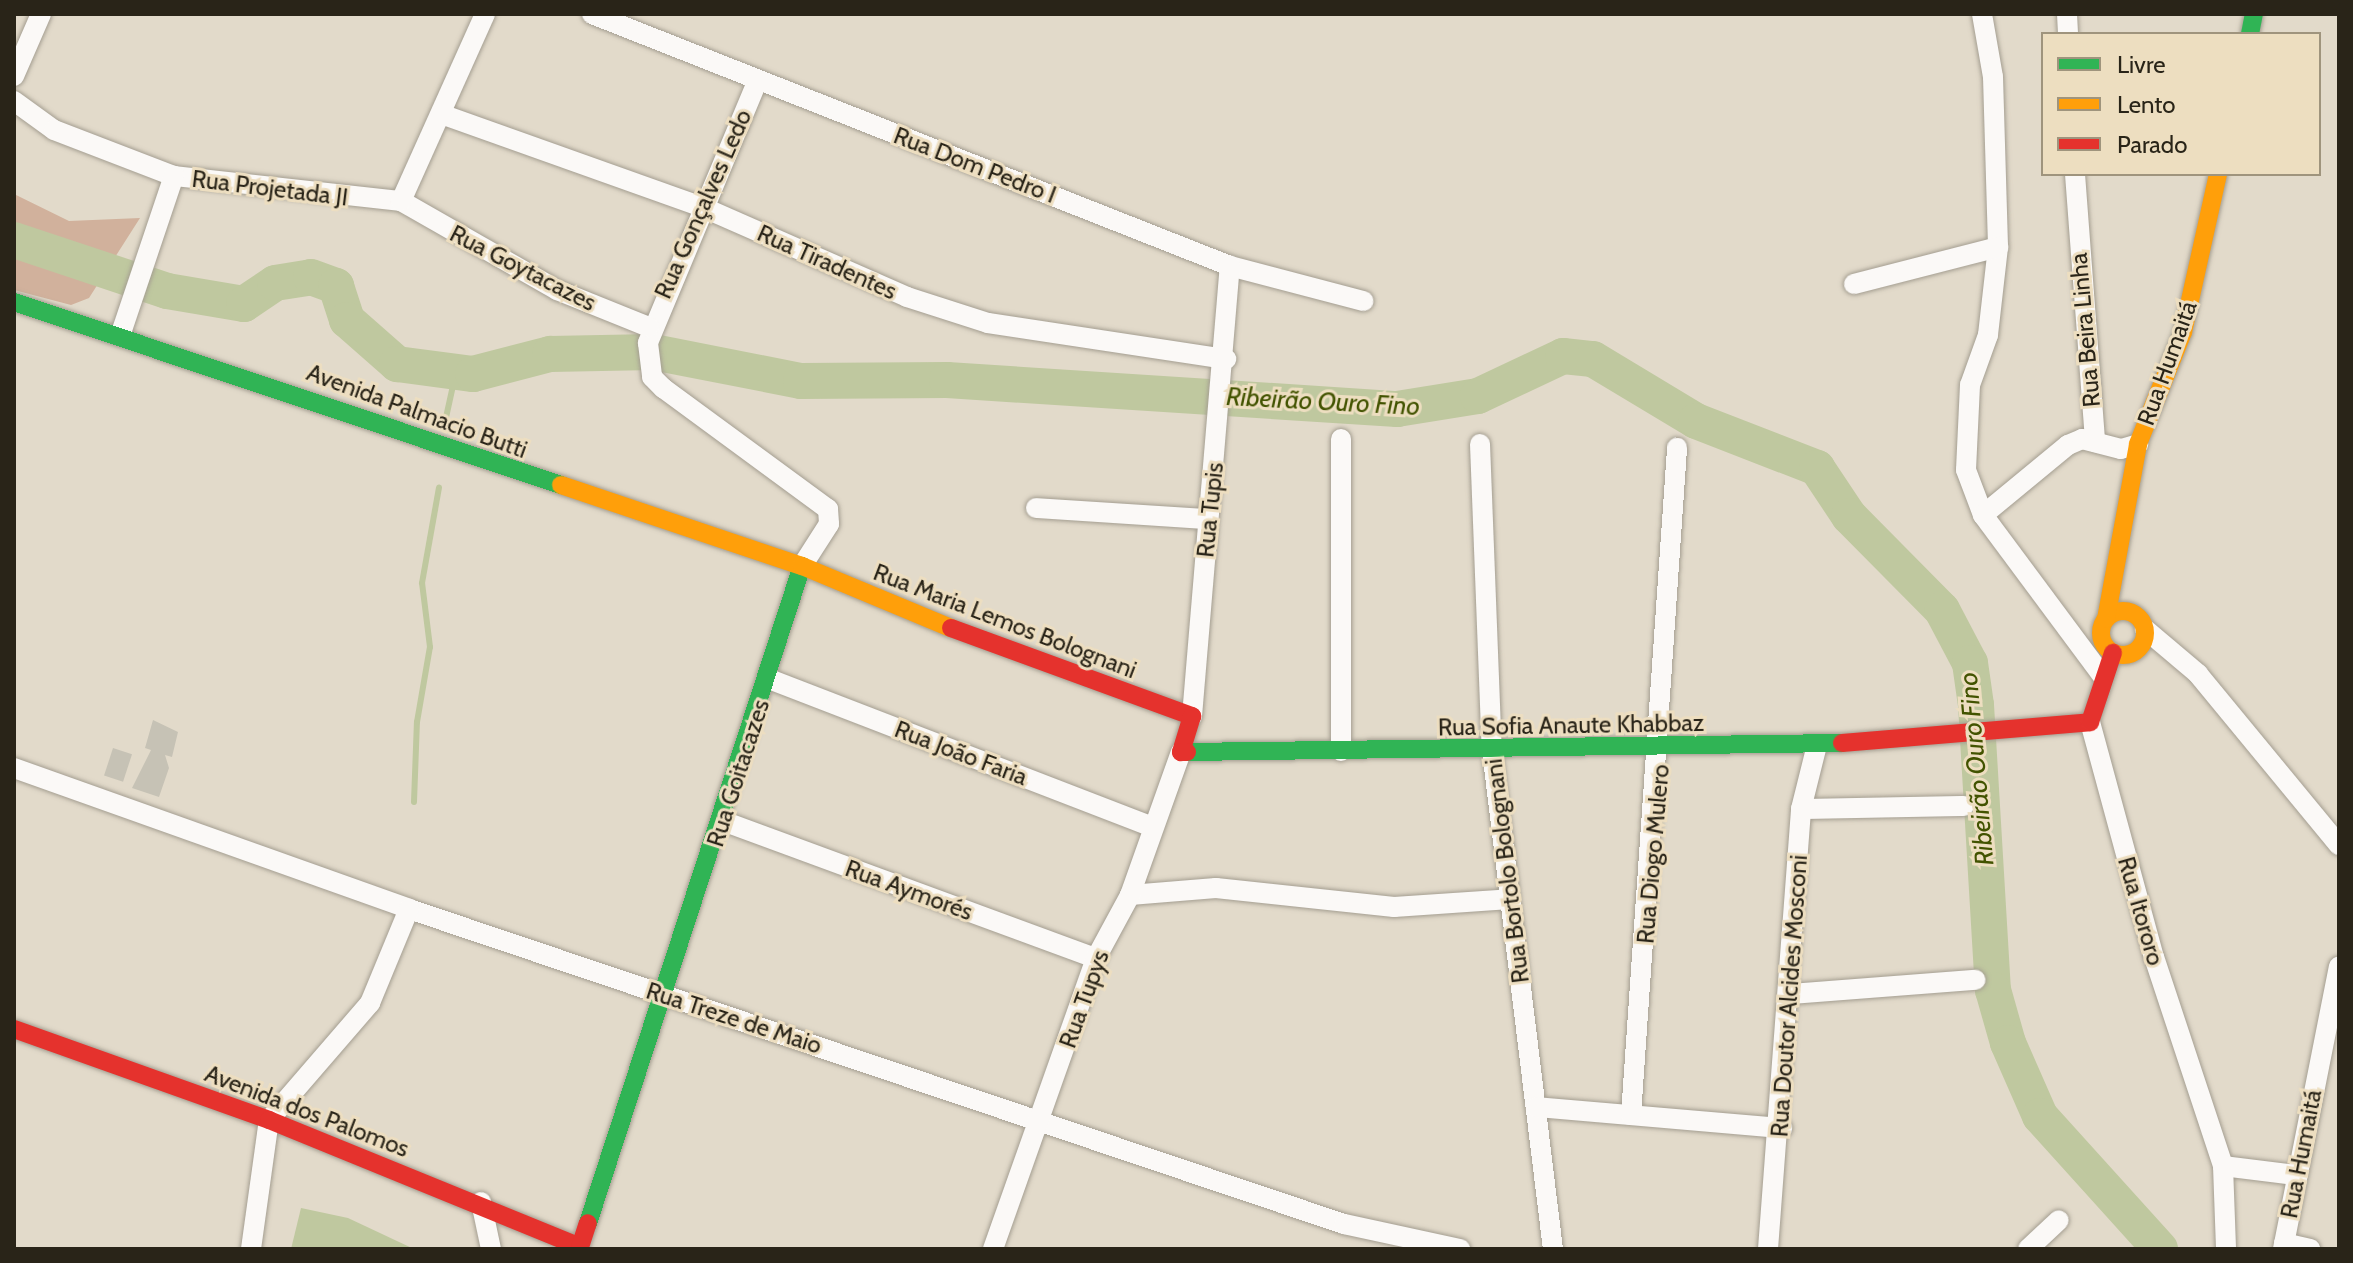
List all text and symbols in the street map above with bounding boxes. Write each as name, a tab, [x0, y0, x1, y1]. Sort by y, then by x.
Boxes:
legend	[2041, 32, 2321, 176]
text: Livre	[2117, 50, 2165, 79]
text: Lento	[2117, 90, 2176, 119]
street label: Rua Gonçalves Ledo	[648, 105, 758, 303]
street label: Rua Dom Pedro I	[890, 121, 1060, 209]
text: Parado	[2117, 130, 2187, 159]
street label: Rua Projetada JI	[190, 164, 350, 212]
street label: Rua Tiradentes	[753, 218, 901, 306]
street label: Rua Goytacazes	[445, 219, 601, 317]
street label: Rua Beira Linha	[2064, 252, 2106, 408]
street label: Rua Humaitá	[2131, 297, 2203, 429]
street label: Avenida Palmacio Butti	[303, 358, 531, 464]
water label: Ribeirão Ouro Fino	[1225, 381, 1421, 423]
street label: Rua Tupis	[1191, 461, 1229, 559]
street label: Rua Maria Lemos Bolognani	[869, 557, 1141, 685]
water label: Ribeirão Ouro Fino	[1953, 671, 2001, 867]
street label: Rua Goitacazes	[701, 696, 775, 850]
street label: Rua Sofia Anaute Khabbaz	[1438, 708, 1704, 742]
street label: Rua João Faria	[891, 715, 1031, 791]
street label: Rua Bortolo Bolognani	[1479, 757, 1535, 985]
street label: Rua Diogo Mulero	[1631, 763, 1675, 945]
street label: Rua Itororo	[2112, 853, 2170, 969]
street label: Rua Aymorés	[841, 854, 977, 926]
street label: Rua Doutor Alcides Mosconi	[1765, 854, 1813, 1138]
street label: Rua Tupys	[1053, 946, 1115, 1052]
street label: Rua Treze de Maio	[643, 976, 825, 1060]
street label: Avenida dos Palomos	[201, 1059, 413, 1163]
street label: Rua Humaitá	[2274, 1087, 2328, 1221]

